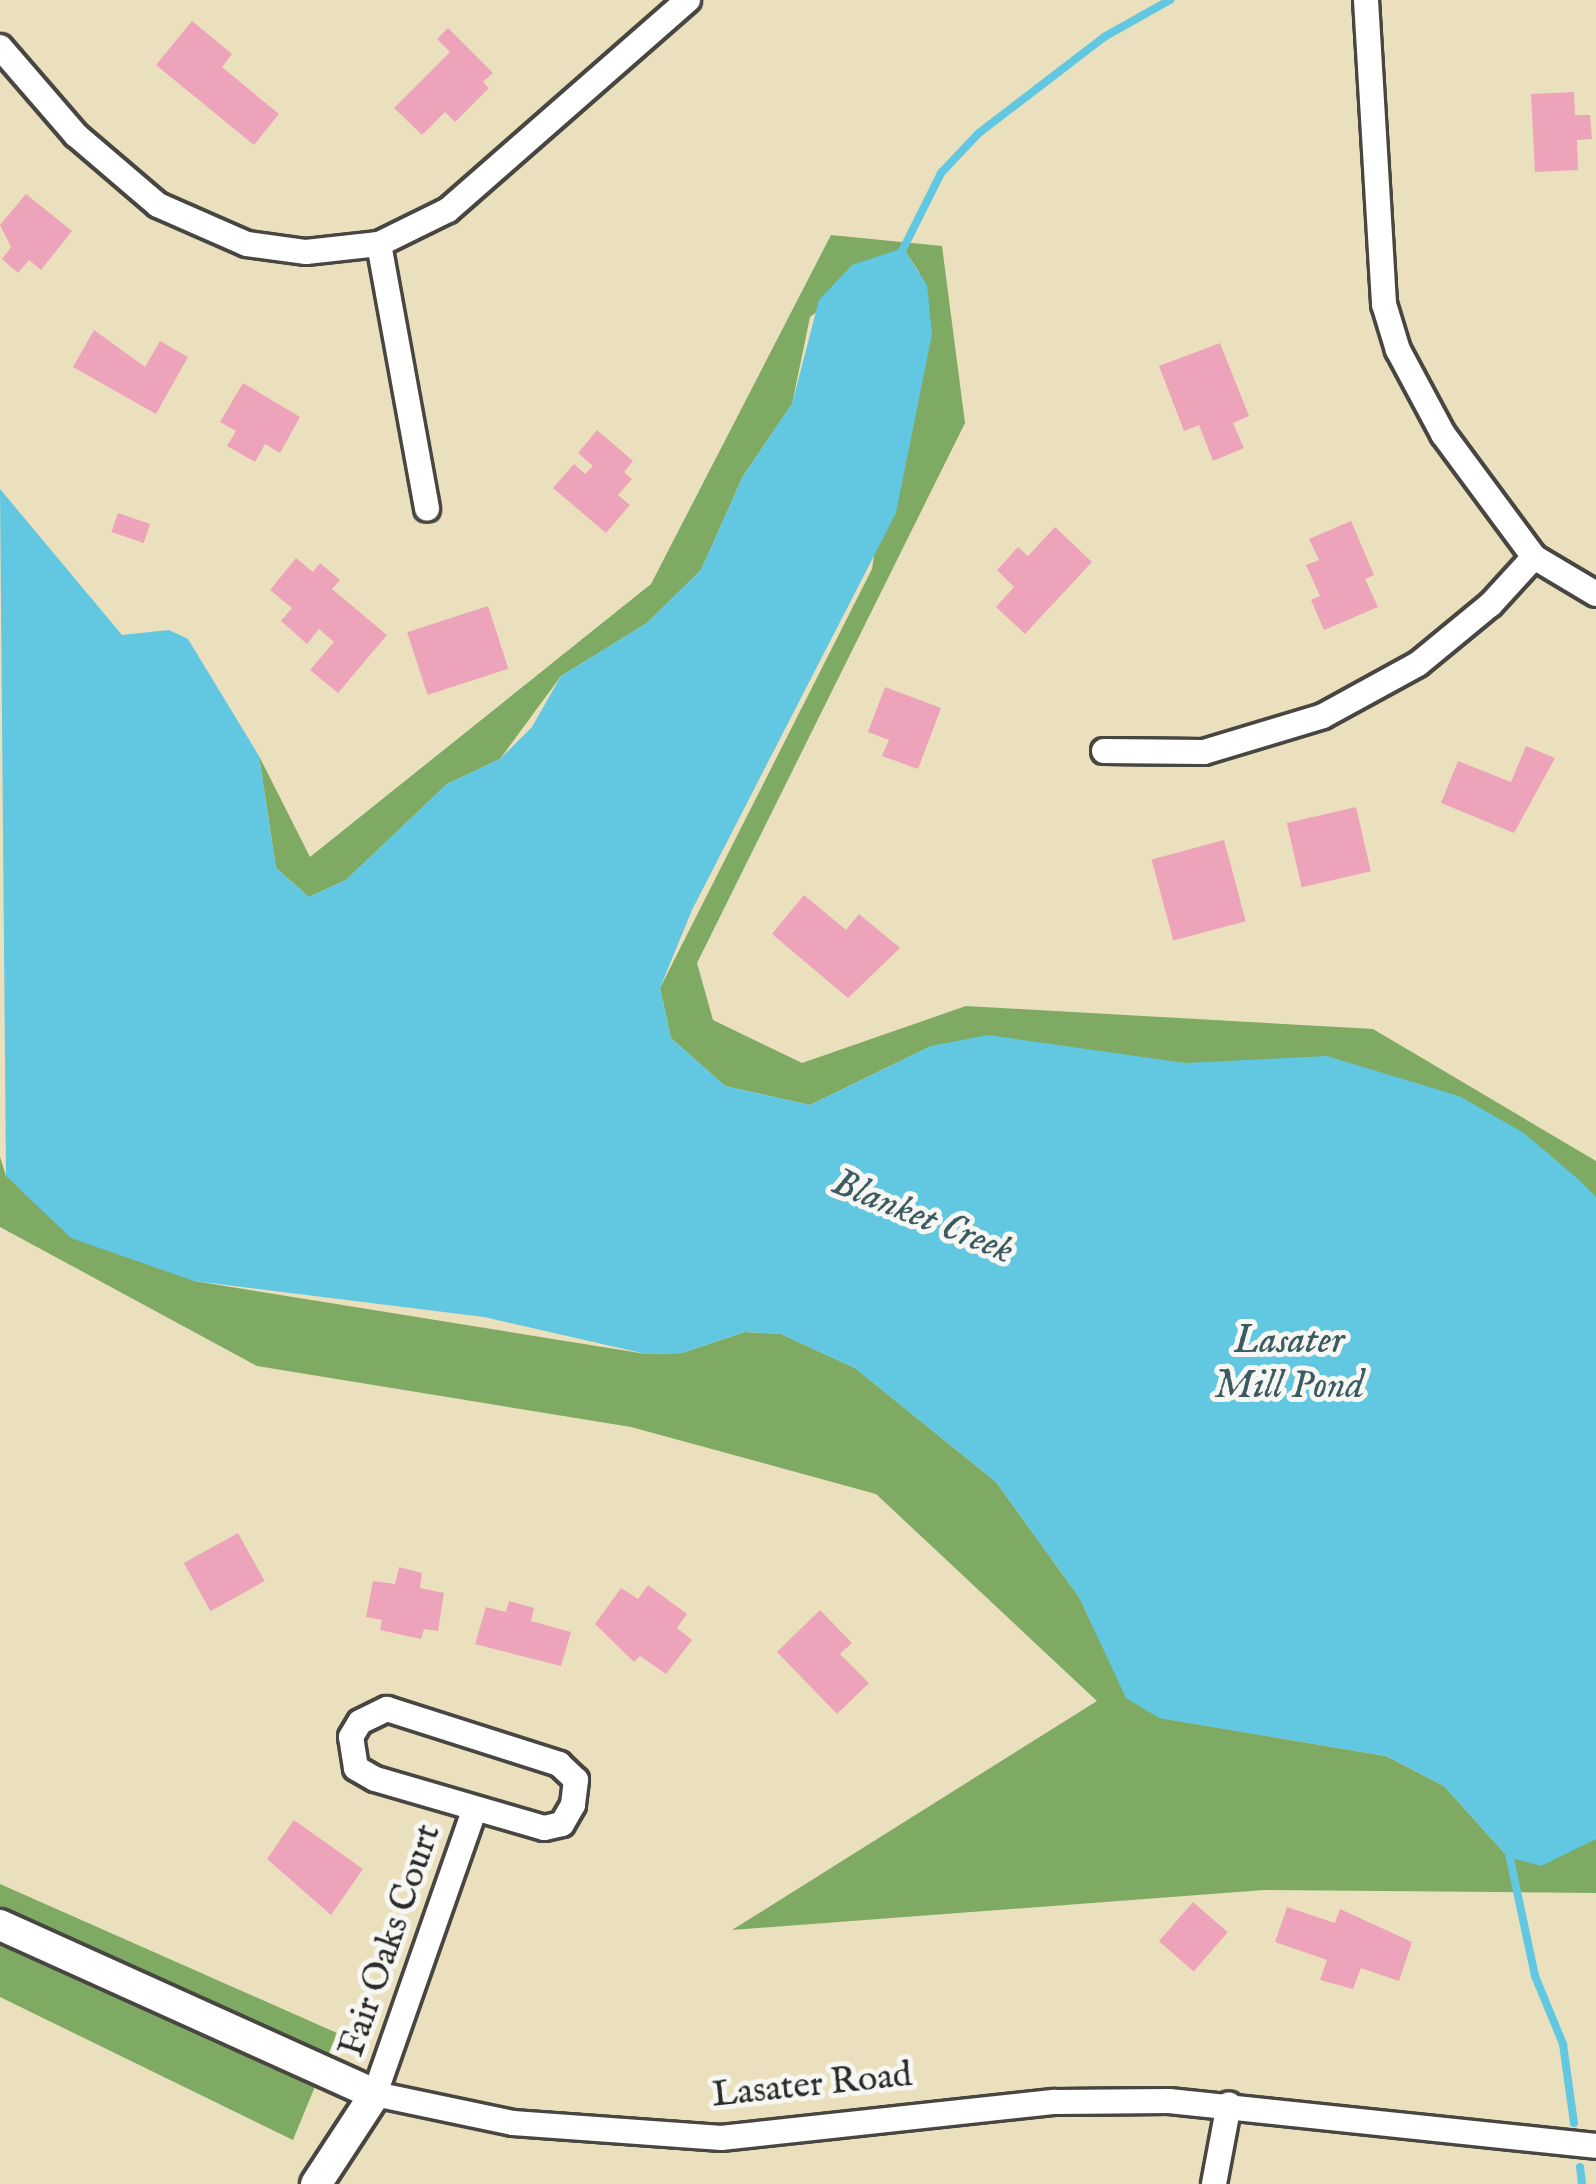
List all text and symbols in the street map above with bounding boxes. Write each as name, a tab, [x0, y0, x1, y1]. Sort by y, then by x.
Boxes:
water label: Blanket Creek	[824, 1160, 1020, 1276]
water label: Lasater Mill Pond	[1214, 1320, 1364, 1411]
street label: Fair Oaks Court	[331, 1819, 451, 2063]
street label: Lasater Road	[710, 2054, 914, 2118]

